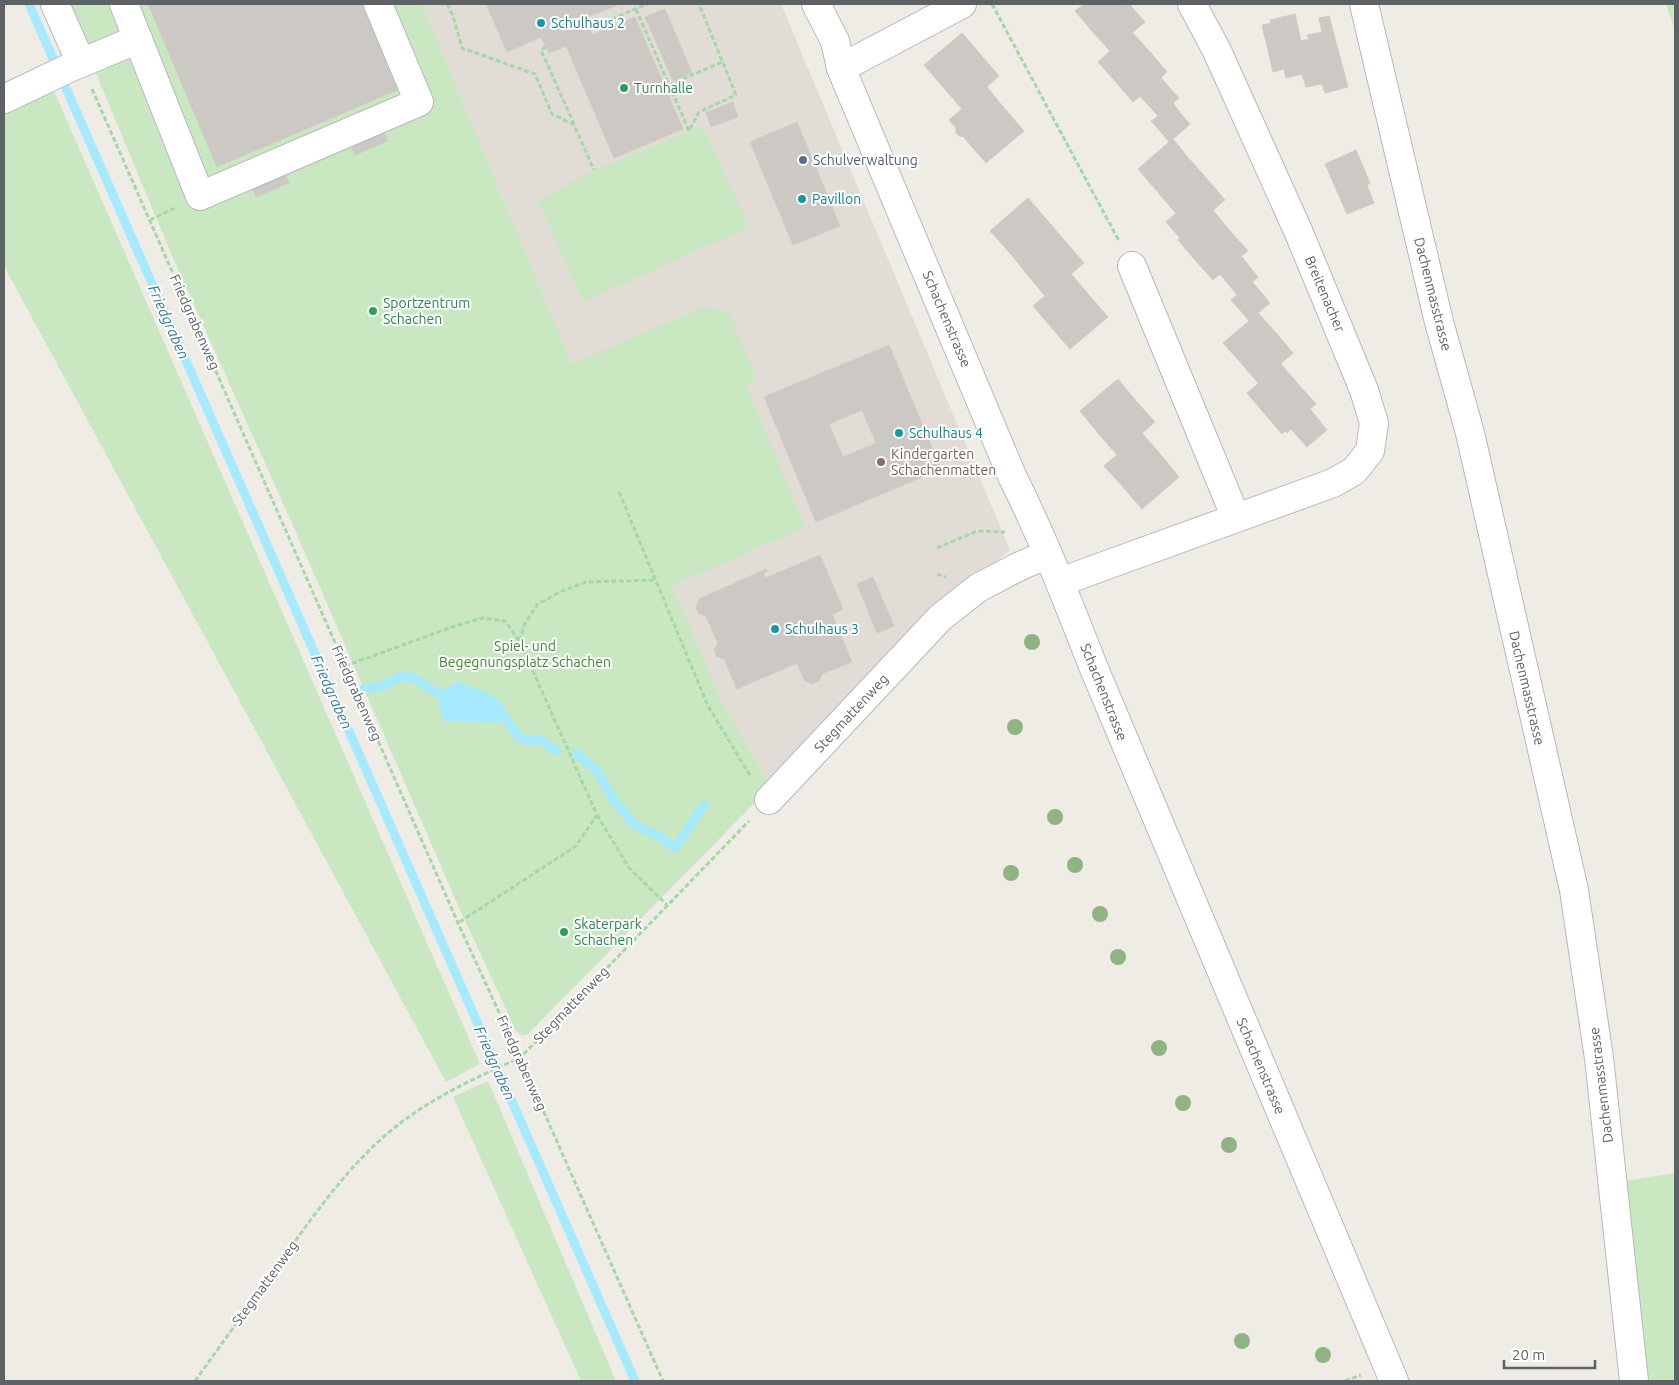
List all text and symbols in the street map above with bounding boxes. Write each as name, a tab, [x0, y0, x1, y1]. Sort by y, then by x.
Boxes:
place label: Schulhaus 2	[551, 15, 625, 31]
marker: Schulhaus 2	[535, 17, 547, 29]
place label: Turnhalle	[634, 80, 693, 96]
marker: Turnhalle	[618, 82, 630, 94]
place label: Schulverwaltung	[813, 152, 918, 168]
marker: Schulverwaltung	[797, 154, 809, 166]
place label: Pavillon	[812, 191, 861, 207]
marker: Pavillon	[796, 193, 808, 205]
street label: Dachenmasstrasse	[1411, 235, 1455, 353]
street label: Breitenacher	[1302, 253, 1349, 335]
street label: Schachenstrasse	[919, 268, 975, 370]
street label: Friedgrabenweg	[167, 272, 223, 372]
water label: Friedgraben	[145, 282, 193, 362]
place label: Sportzentrum Schachen	[383, 295, 470, 327]
marker: Sportzentrum Schachen	[367, 305, 379, 317]
place label: Schulhaus 4	[909, 425, 983, 441]
marker: Schulhaus 4	[893, 427, 905, 439]
place label: Kindergarten Schachenmatten	[891, 446, 996, 478]
marker: Kindergarten Schachenmatten	[875, 456, 887, 468]
place label: Schulhaus 3	[785, 621, 859, 637]
marker: Schulhaus 3	[769, 623, 781, 635]
street label: Dachenmasstrasse	[1506, 629, 1548, 747]
park label: Spiel- und Begegnungsplatz Schachen	[439, 638, 611, 670]
street label: Schachenstrasse	[1077, 641, 1131, 743]
street label: Friedgrabenweg	[329, 643, 385, 743]
water label: Friedgraben	[308, 652, 356, 732]
street label: Stegmattenweg	[811, 671, 891, 755]
place label: Skaterpark Schachen	[574, 916, 642, 948]
marker: Skaterpark Schachen	[558, 926, 570, 938]
street label: Stegmattenweg	[530, 963, 612, 1047]
street label: Friedgrabenweg	[494, 1013, 550, 1113]
street label: Schachenstrasse	[1233, 1015, 1289, 1117]
water label: Friedgraben	[471, 1023, 519, 1103]
street label: Dachenmasstrasse	[1586, 1026, 1616, 1144]
street label: Stegmattenweg	[229, 1237, 301, 1329]
scale bar	[1504, 1338, 1595, 1370]
text: 20 m	[1512, 1346, 1545, 1363]

